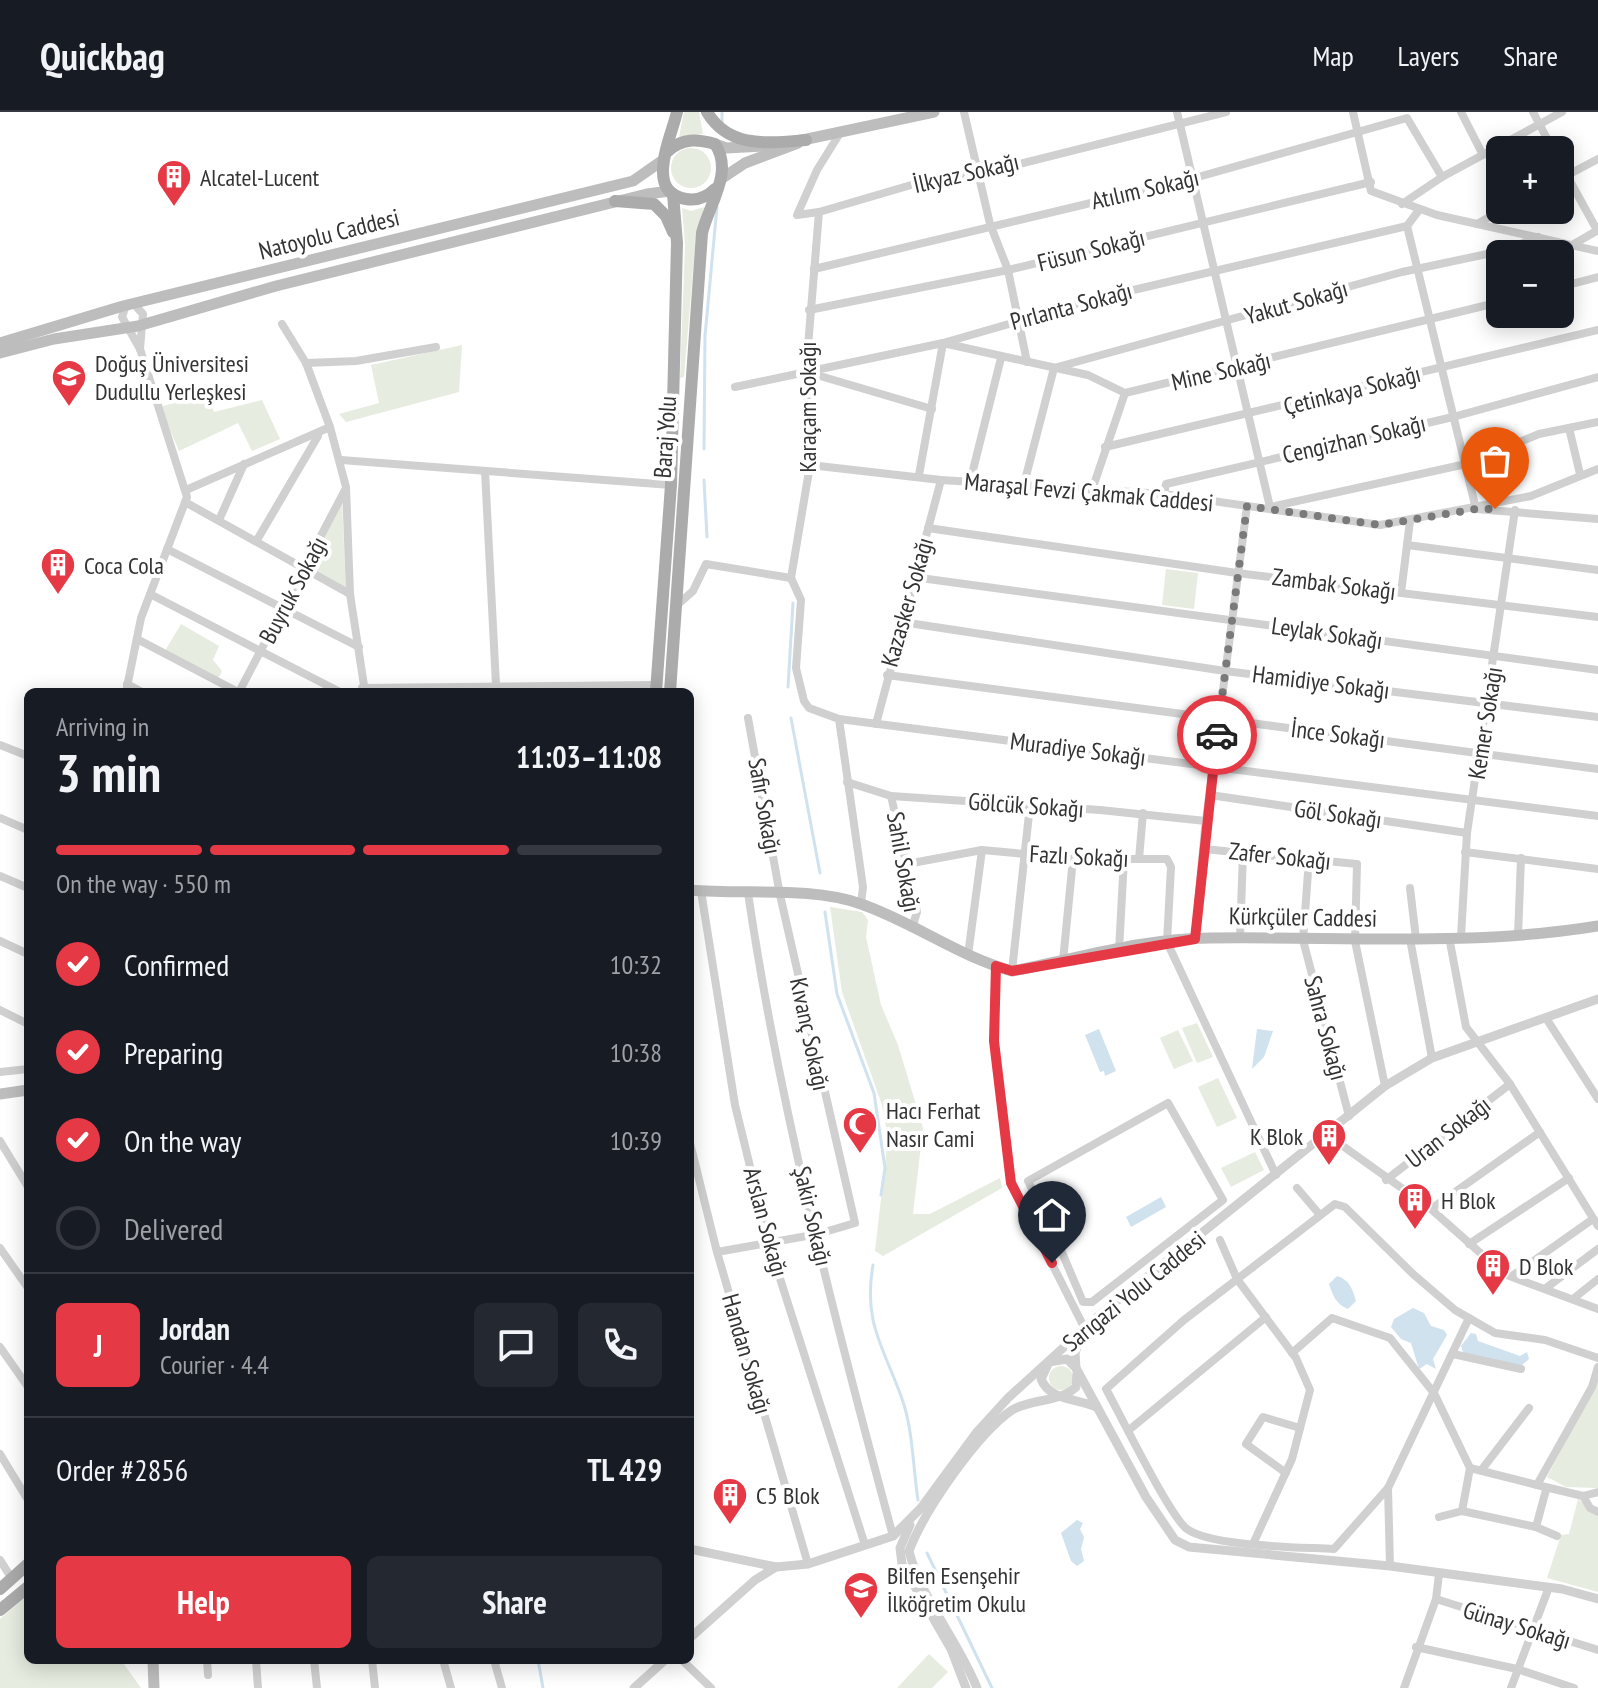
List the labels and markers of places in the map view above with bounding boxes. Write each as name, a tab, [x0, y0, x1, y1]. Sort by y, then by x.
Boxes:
building icon: Alcatel-Lucent	[155, 158, 193, 208]
place label: Alcatel-Lucent	[200, 162, 320, 193]
place label: Doğuş Üniversitesi Dudullu Yerleşkesi	[95, 348, 249, 407]
school or university icon: Doğuş Üniversitesi Dudullu Yerleşkesi	[50, 358, 88, 408]
pin	[1461, 427, 1529, 509]
building icon: Coca Cola	[39, 546, 77, 596]
place label: Coca Cola	[84, 550, 164, 581]
place label: Hacı Ferhat Nasır Cami	[886, 1095, 981, 1154]
mosque icon: Hacı Ferhat Nasır Cami	[841, 1105, 879, 1155]
building icon: K Blok	[1310, 1117, 1348, 1167]
place label: K Blok	[1250, 1121, 1304, 1152]
pin	[1018, 1181, 1086, 1263]
building icon: H Blok	[1396, 1181, 1434, 1231]
place label: H Blok	[1441, 1185, 1496, 1216]
building icon: D Blok	[1474, 1247, 1512, 1297]
place label: D Blok	[1519, 1251, 1574, 1282]
building icon: C5 Blok	[711, 1476, 749, 1526]
place label: C5 Blok	[756, 1480, 820, 1511]
place label: Bilfen Esenşehir İlköğretim Okulu	[887, 1560, 1026, 1619]
school or university icon: Bilfen Esenşehir İlköğretim Okulu	[842, 1570, 880, 1620]

